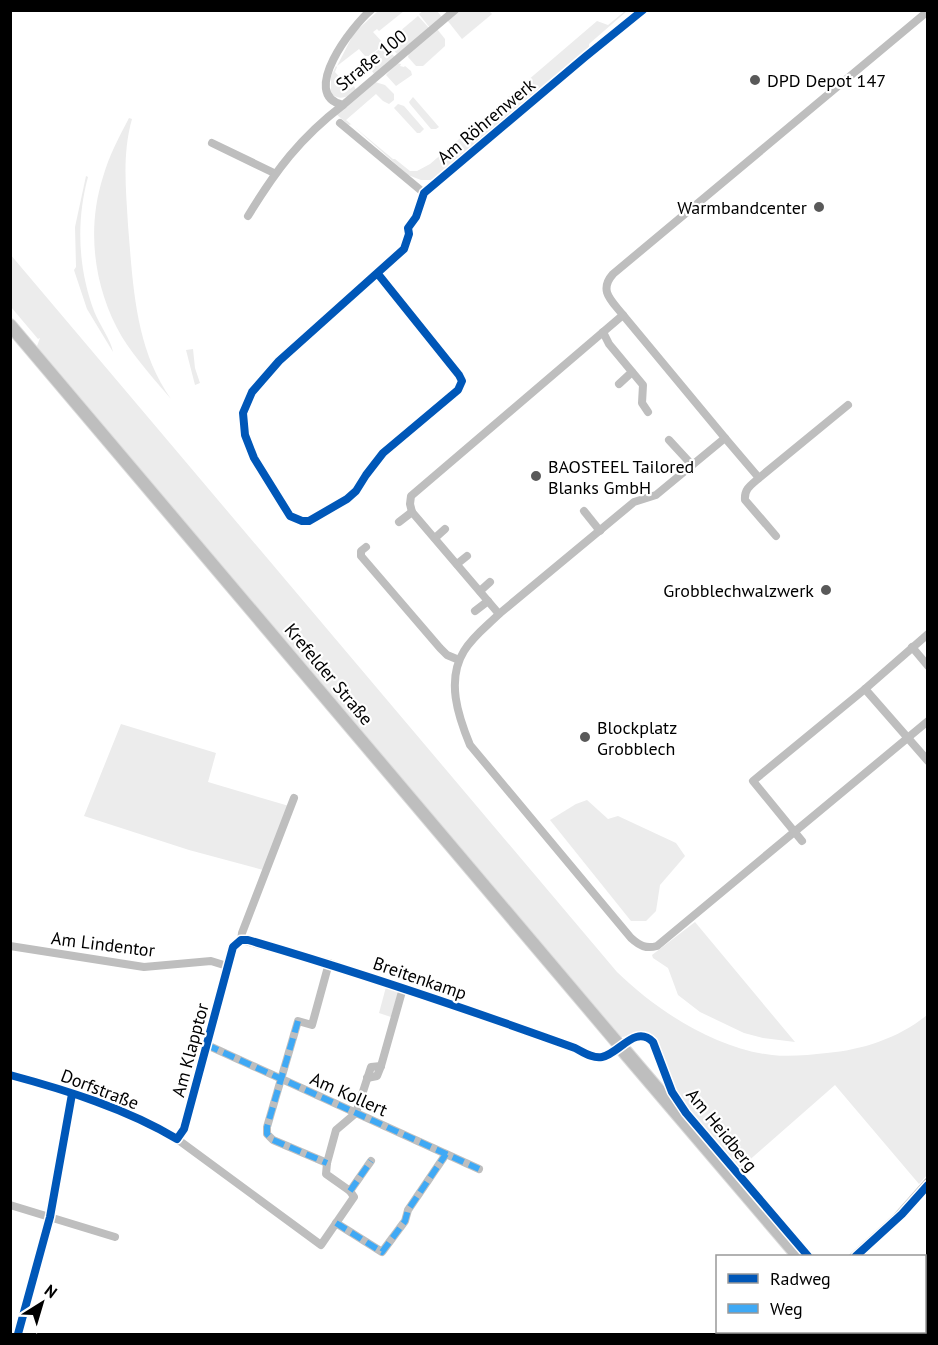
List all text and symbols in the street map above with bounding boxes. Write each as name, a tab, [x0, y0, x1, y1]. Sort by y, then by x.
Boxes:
street label: Straße 100	[331, 24, 411, 96]
place label: DPD Depot 147	[767, 69, 886, 92]
street label: Am Röhrenwerk	[432, 73, 540, 169]
marker: DPD Depot 147	[748, 73, 762, 87]
place label: Warmbandcenter	[677, 196, 807, 219]
marker: Warmbandcenter	[812, 200, 826, 214]
place label: BAOSTEEL Tailored Blanks GmbH	[548, 455, 694, 499]
marker: BAOSTEEL Tailored Blanks GmbH	[529, 469, 543, 483]
place label: Grobblechwalzwerk	[663, 579, 814, 602]
marker: Grobblechwalzwerk	[819, 583, 833, 597]
street label: Krefelder Straße	[280, 618, 378, 730]
place label: Blockplatz Grobblech	[597, 716, 677, 760]
marker: Blockplatz Grobblech	[578, 730, 592, 744]
street label: Am Lindentor	[50, 926, 156, 962]
street label: Breitenkamp	[370, 951, 470, 1005]
street label: Am Klapptor	[166, 1001, 214, 1099]
street label: Dorfstraße	[58, 1064, 142, 1114]
street label: Am Kollert	[307, 1067, 391, 1121]
street label: Am Heidberg	[681, 1084, 763, 1176]
legend	[716, 1255, 926, 1333]
text: Radweg	[770, 1267, 831, 1290]
north arrow	[12, 1273, 72, 1333]
text: N	[41, 1280, 61, 1302]
text: Weg	[770, 1297, 803, 1320]

